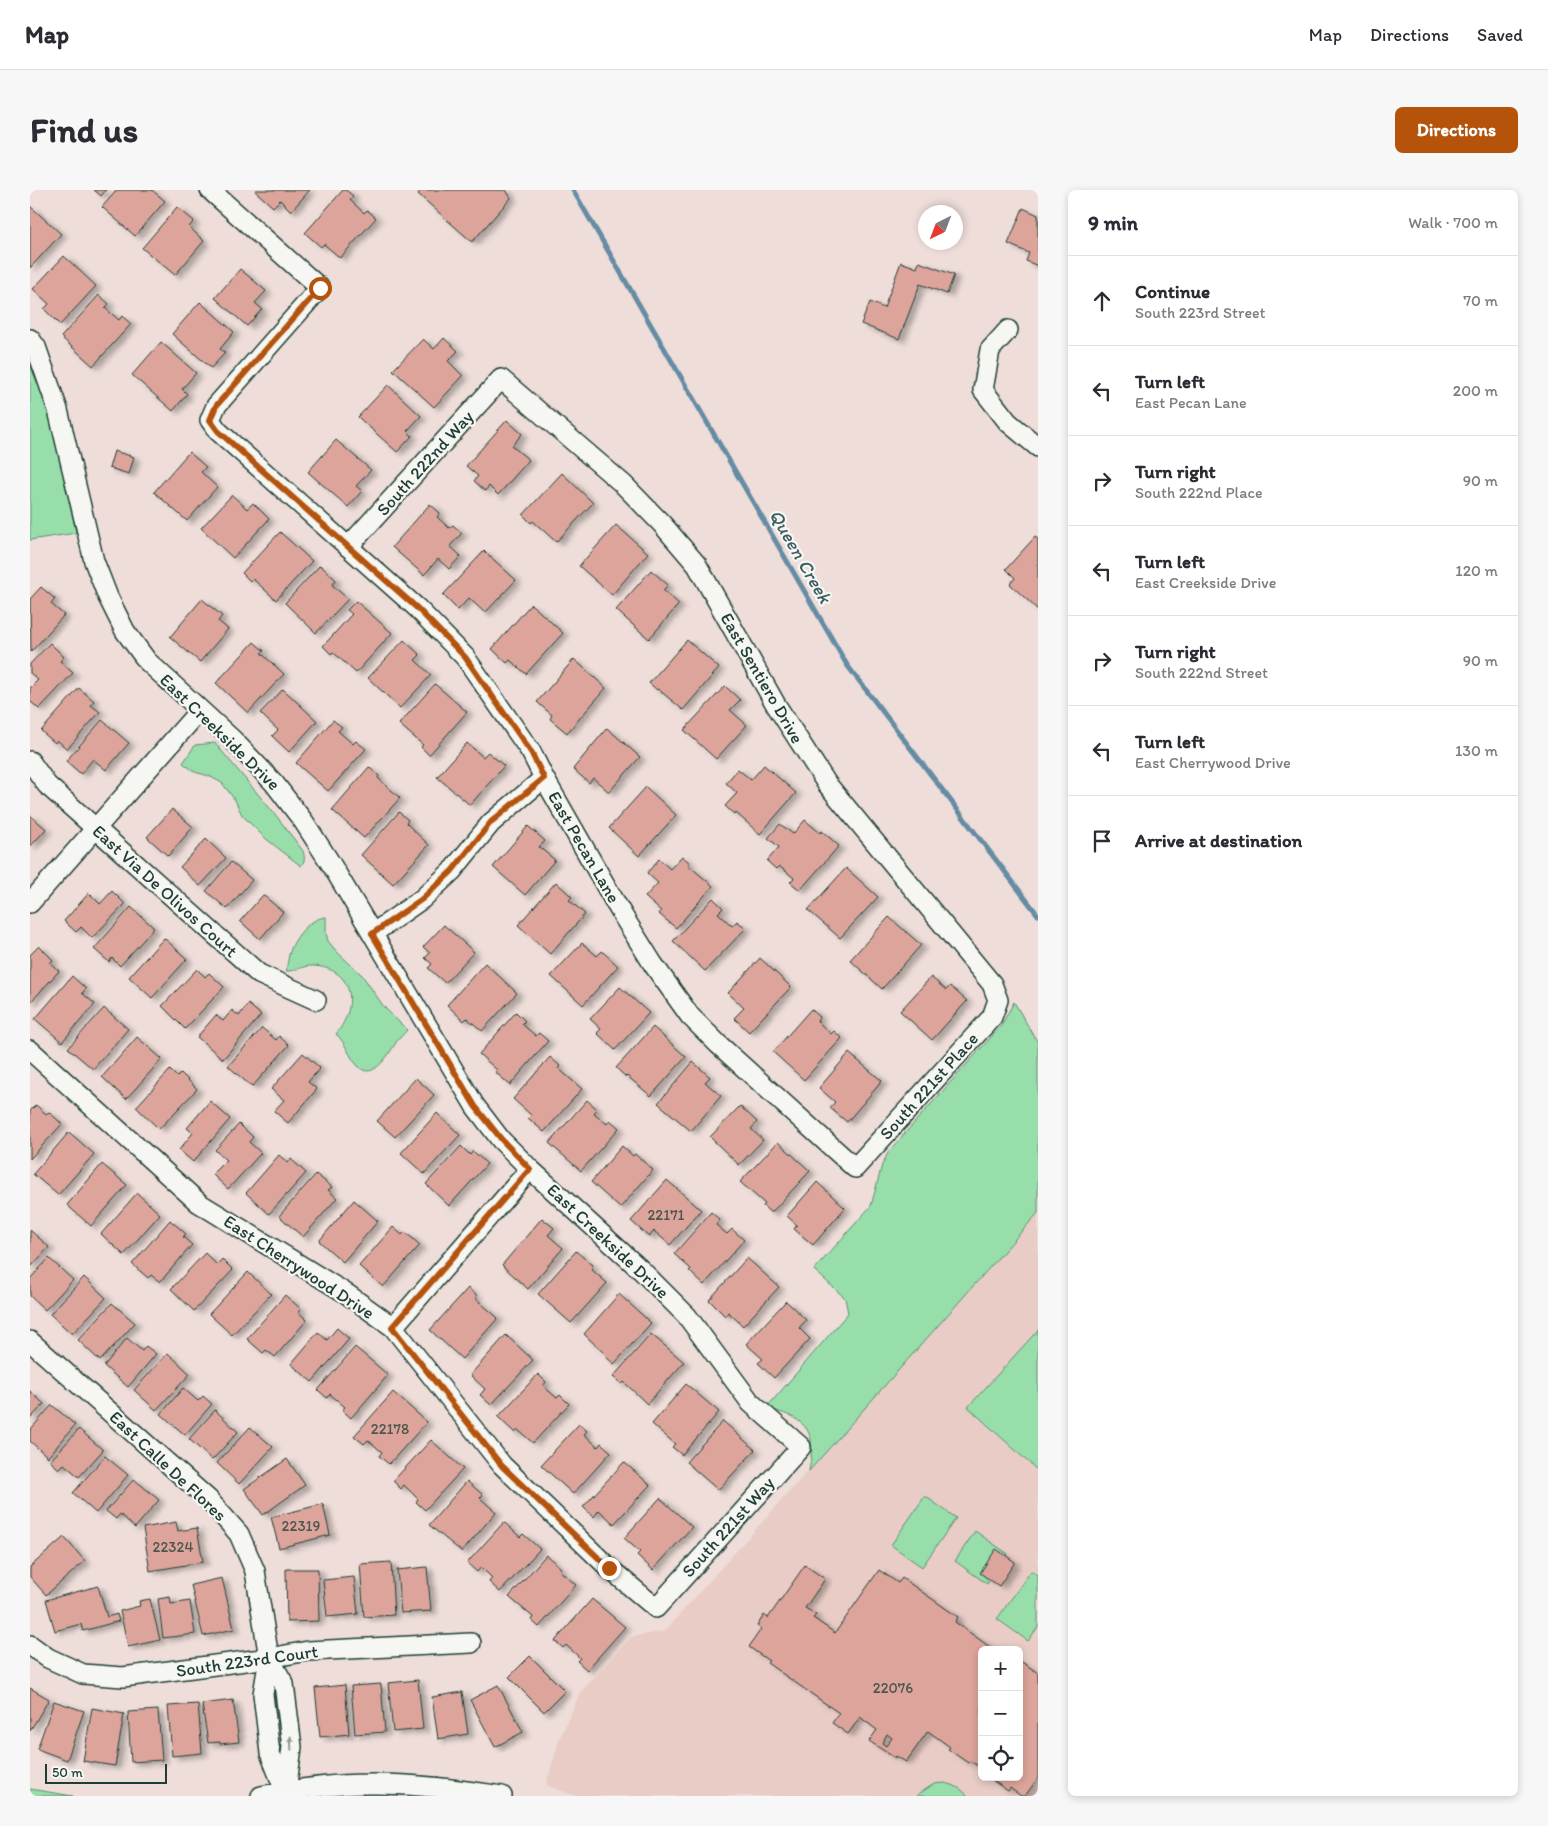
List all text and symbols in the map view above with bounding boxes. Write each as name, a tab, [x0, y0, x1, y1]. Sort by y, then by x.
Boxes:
text: Map	[25, 20, 69, 49]
text: Map	[1309, 24, 1342, 46]
text: Directions	[1370, 24, 1449, 46]
text: Saved	[1477, 24, 1523, 46]
button: Directions	[1395, 107, 1518, 153]
text: Find us	[30, 109, 138, 151]
north arrow	[918, 205, 963, 250]
text: 9 min	[1088, 210, 1138, 235]
text: Walk · 700 m	[1408, 213, 1498, 232]
route start	[309, 277, 332, 300]
text: Continue	[1135, 280, 1210, 303]
icon: ahead	[1088, 287, 1116, 315]
text: 70 m	[1463, 291, 1498, 310]
text: South 223rd Street	[1135, 303, 1266, 322]
text: Turn left	[1135, 370, 1205, 393]
icon: left	[1088, 377, 1116, 405]
text: 200 m	[1453, 381, 1498, 400]
text: East Pecan Lane	[1135, 393, 1247, 412]
street label: South 222nd Way	[372, 405, 478, 520]
text: Turn right	[1135, 460, 1216, 483]
icon: right	[1088, 467, 1116, 495]
text: 90 m	[1463, 471, 1498, 490]
text: South 222nd Place	[1135, 483, 1263, 502]
water label: Queen Creek	[764, 505, 837, 608]
text: Turn left	[1135, 550, 1205, 573]
icon: left	[1088, 557, 1116, 585]
text: 120 m	[1455, 561, 1498, 580]
text: East Creekside Drive	[1135, 573, 1276, 592]
street label: East Sentiero Drive	[716, 609, 808, 747]
text: Turn right	[1135, 640, 1216, 663]
icon: right	[1088, 647, 1116, 675]
text: 90 m	[1463, 651, 1498, 670]
text: South 222nd Street	[1135, 663, 1268, 682]
street label: East Creekside Drive	[155, 669, 285, 795]
text: Turn left	[1135, 730, 1205, 753]
icon: left	[1088, 737, 1116, 765]
text: 130 m	[1455, 741, 1498, 760]
text: East Cherrywood Drive	[1135, 753, 1291, 772]
street label: East Pecan Lane	[543, 787, 625, 907]
street label: East Via De Olivos Court	[88, 820, 242, 962]
icon: arrive	[1088, 827, 1116, 855]
text: Arrive at destination	[1135, 829, 1302, 852]
street label: South 221st Place	[875, 1028, 983, 1144]
street label: East Creekside Drive	[542, 1179, 674, 1303]
house number: 22171	[647, 1206, 685, 1224]
street label: East Cherrywood Drive	[220, 1210, 378, 1324]
street label: East Calle De Flores	[105, 1406, 231, 1526]
house number: 22178	[371, 1420, 409, 1438]
street label: South 221st Way	[677, 1472, 779, 1582]
house number: 22319	[282, 1517, 321, 1535]
house number: 22324	[153, 1538, 193, 1556]
route end	[598, 1557, 621, 1580]
street label: South 223rd Court	[175, 1640, 320, 1682]
map controls	[978, 1646, 1023, 1781]
button: +	[978, 1646, 1023, 1691]
house number: 22076	[873, 1679, 913, 1697]
button: −	[978, 1691, 1023, 1736]
one-way arrow	[287, 1735, 295, 1751]
button: locate	[978, 1736, 1023, 1781]
scale bar	[45, 1761, 168, 1784]
text: 50 m	[52, 1764, 83, 1781]

